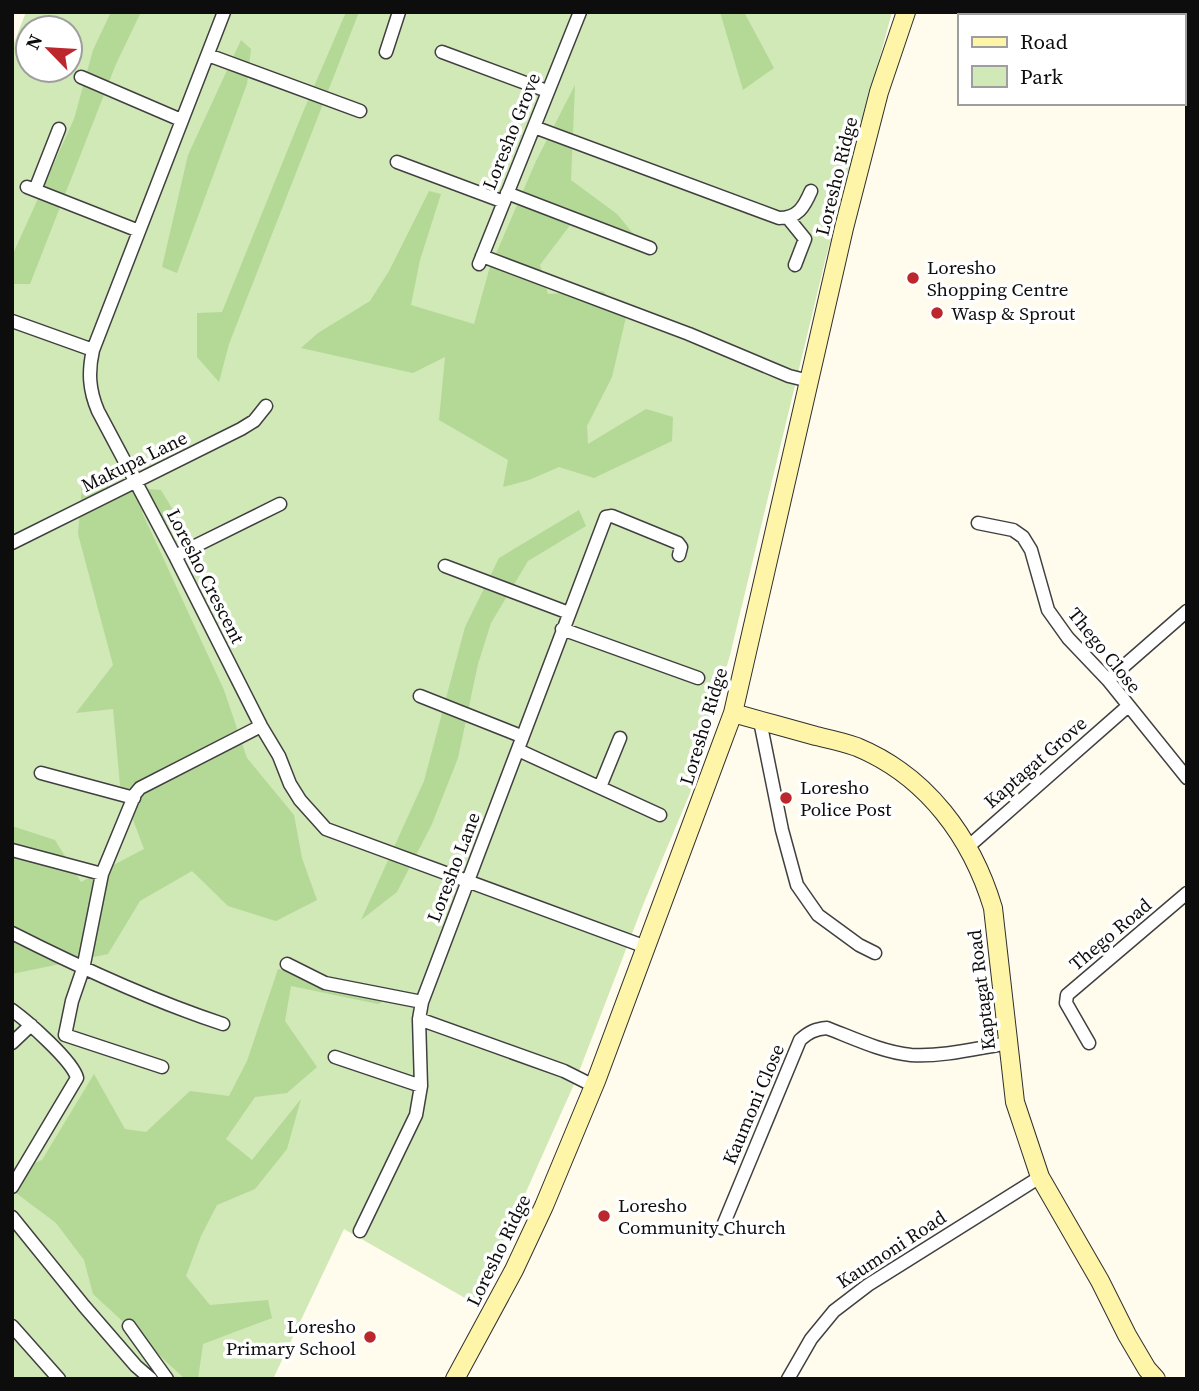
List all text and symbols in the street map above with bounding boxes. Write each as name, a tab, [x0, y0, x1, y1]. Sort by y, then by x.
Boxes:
north arrow	[14, 14, 84, 84]
legend	[958, 14, 1185, 105]
text: Road	[1020, 27, 1068, 56]
text: N	[19, 30, 48, 54]
text: Park	[1020, 62, 1064, 91]
street label: Loresho Grove	[476, 69, 546, 193]
street label: Loresho Ridge	[809, 114, 863, 238]
place label: Loresho Shopping Centre	[927, 254, 1068, 302]
marker: Loresho Shopping Centre	[905, 270, 921, 286]
place label: Wasp & Sprout	[951, 300, 1076, 326]
marker: Wasp & Sprout	[929, 305, 945, 321]
street label: Makupa Lane	[77, 424, 191, 498]
street label: Loresho Crescent	[161, 504, 252, 649]
street label: Thego Close	[1062, 602, 1148, 698]
street label: Loresho Ridge	[673, 664, 733, 788]
street label: Kaptagat Grove	[978, 710, 1092, 814]
place label: Loresho Police Post	[800, 774, 892, 822]
marker: Loresho Police Post	[778, 790, 794, 806]
street label: Loresho Lane	[420, 808, 486, 926]
street label: Thego Road	[1063, 892, 1157, 976]
street label: Kaptagat Road	[961, 928, 1001, 1052]
street label: Kaumoni Close	[716, 1040, 790, 1168]
street label: Loresho Ridge	[460, 1190, 536, 1310]
place label: Loresho Community Church	[618, 1192, 786, 1240]
street label: Kaumoni Road	[831, 1204, 951, 1294]
marker: Loresho Community Church	[596, 1208, 612, 1224]
place label: Loresho Primary School	[226, 1313, 356, 1361]
marker: Loresho Primary School	[362, 1329, 378, 1345]

